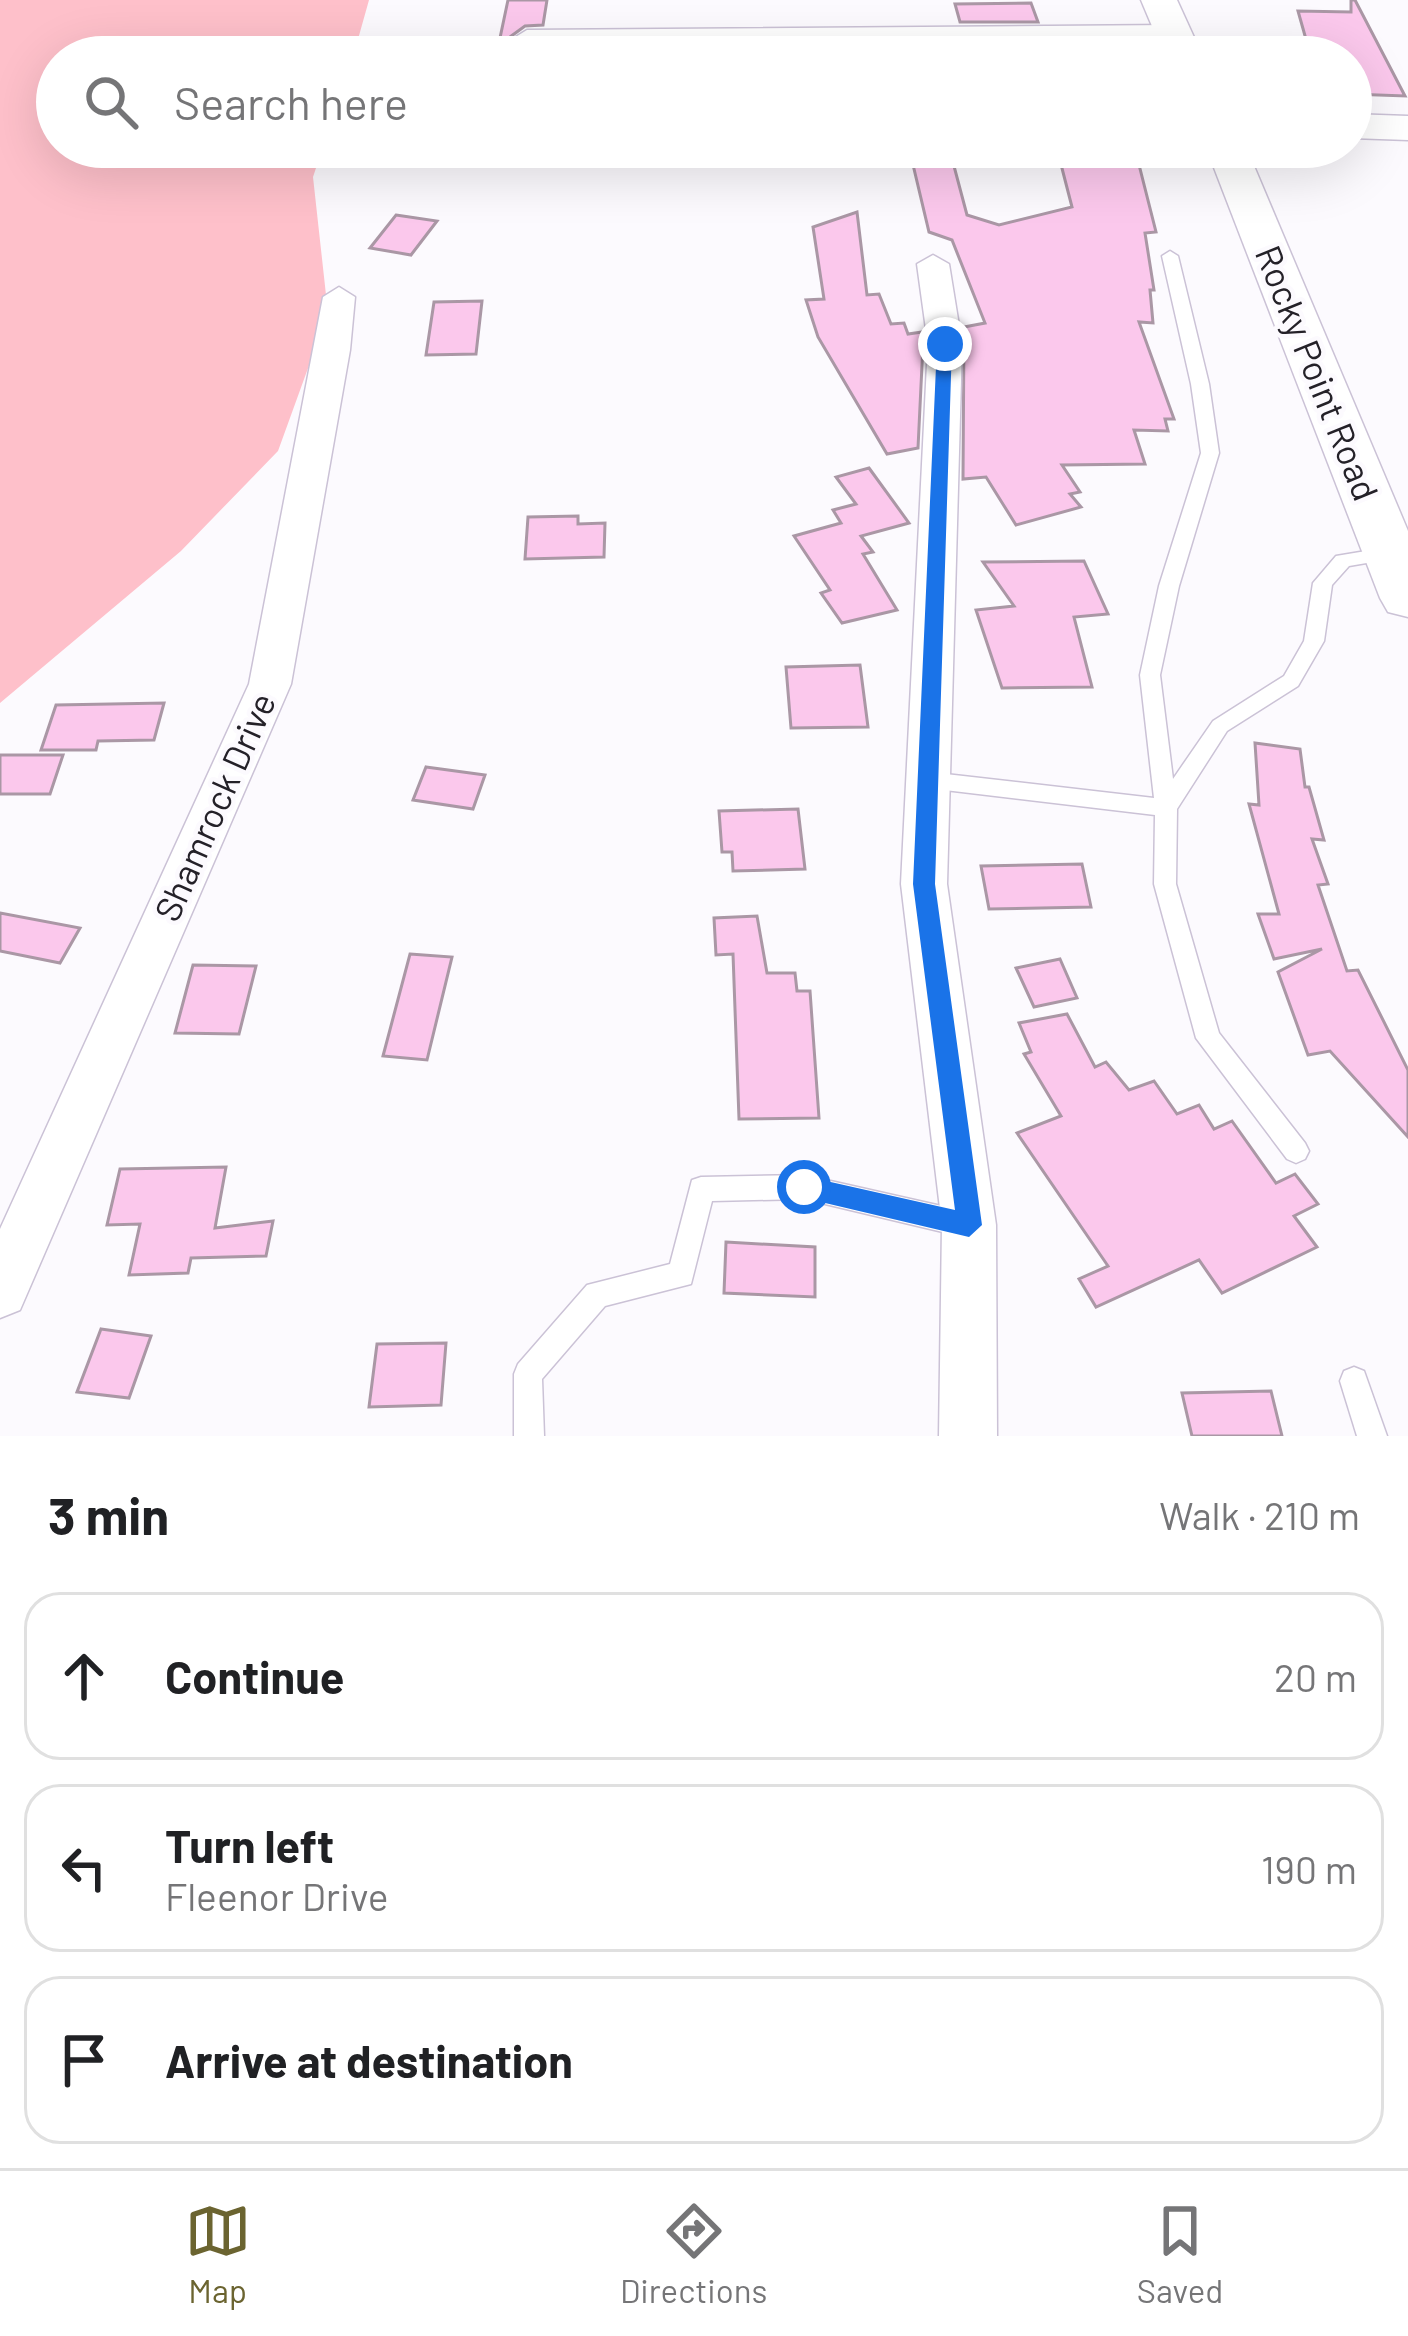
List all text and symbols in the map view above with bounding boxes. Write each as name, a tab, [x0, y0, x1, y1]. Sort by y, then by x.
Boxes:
search box	[36, 36, 1372, 168]
icon: search	[78, 69, 144, 135]
text: Search here	[174, 75, 408, 129]
street label: Rocky Point Road	[1248, 239, 1389, 506]
route end	[918, 317, 972, 371]
street label: Shamrock Drive	[144, 686, 283, 927]
route start	[777, 1160, 831, 1214]
text: 3 min	[48, 1484, 169, 1545]
text: Walk · 210 m	[1159, 1491, 1360, 1538]
icon: ahead	[51, 1643, 117, 1709]
text: Continue	[165, 1649, 344, 1703]
text: 20 m	[1274, 1653, 1357, 1700]
text: Turn left	[165, 1818, 334, 1872]
icon: left	[51, 1835, 117, 1901]
text: 190 m	[1261, 1845, 1357, 1892]
text: Fleenor Drive	[165, 1872, 389, 1919]
icon: arrive	[51, 2027, 117, 2093]
text: Arrive at destination	[165, 2033, 573, 2087]
tab: Map	[185, 2198, 251, 2310]
tab: Directions	[620, 2198, 767, 2310]
tab: Saved	[1137, 2198, 1223, 2310]

